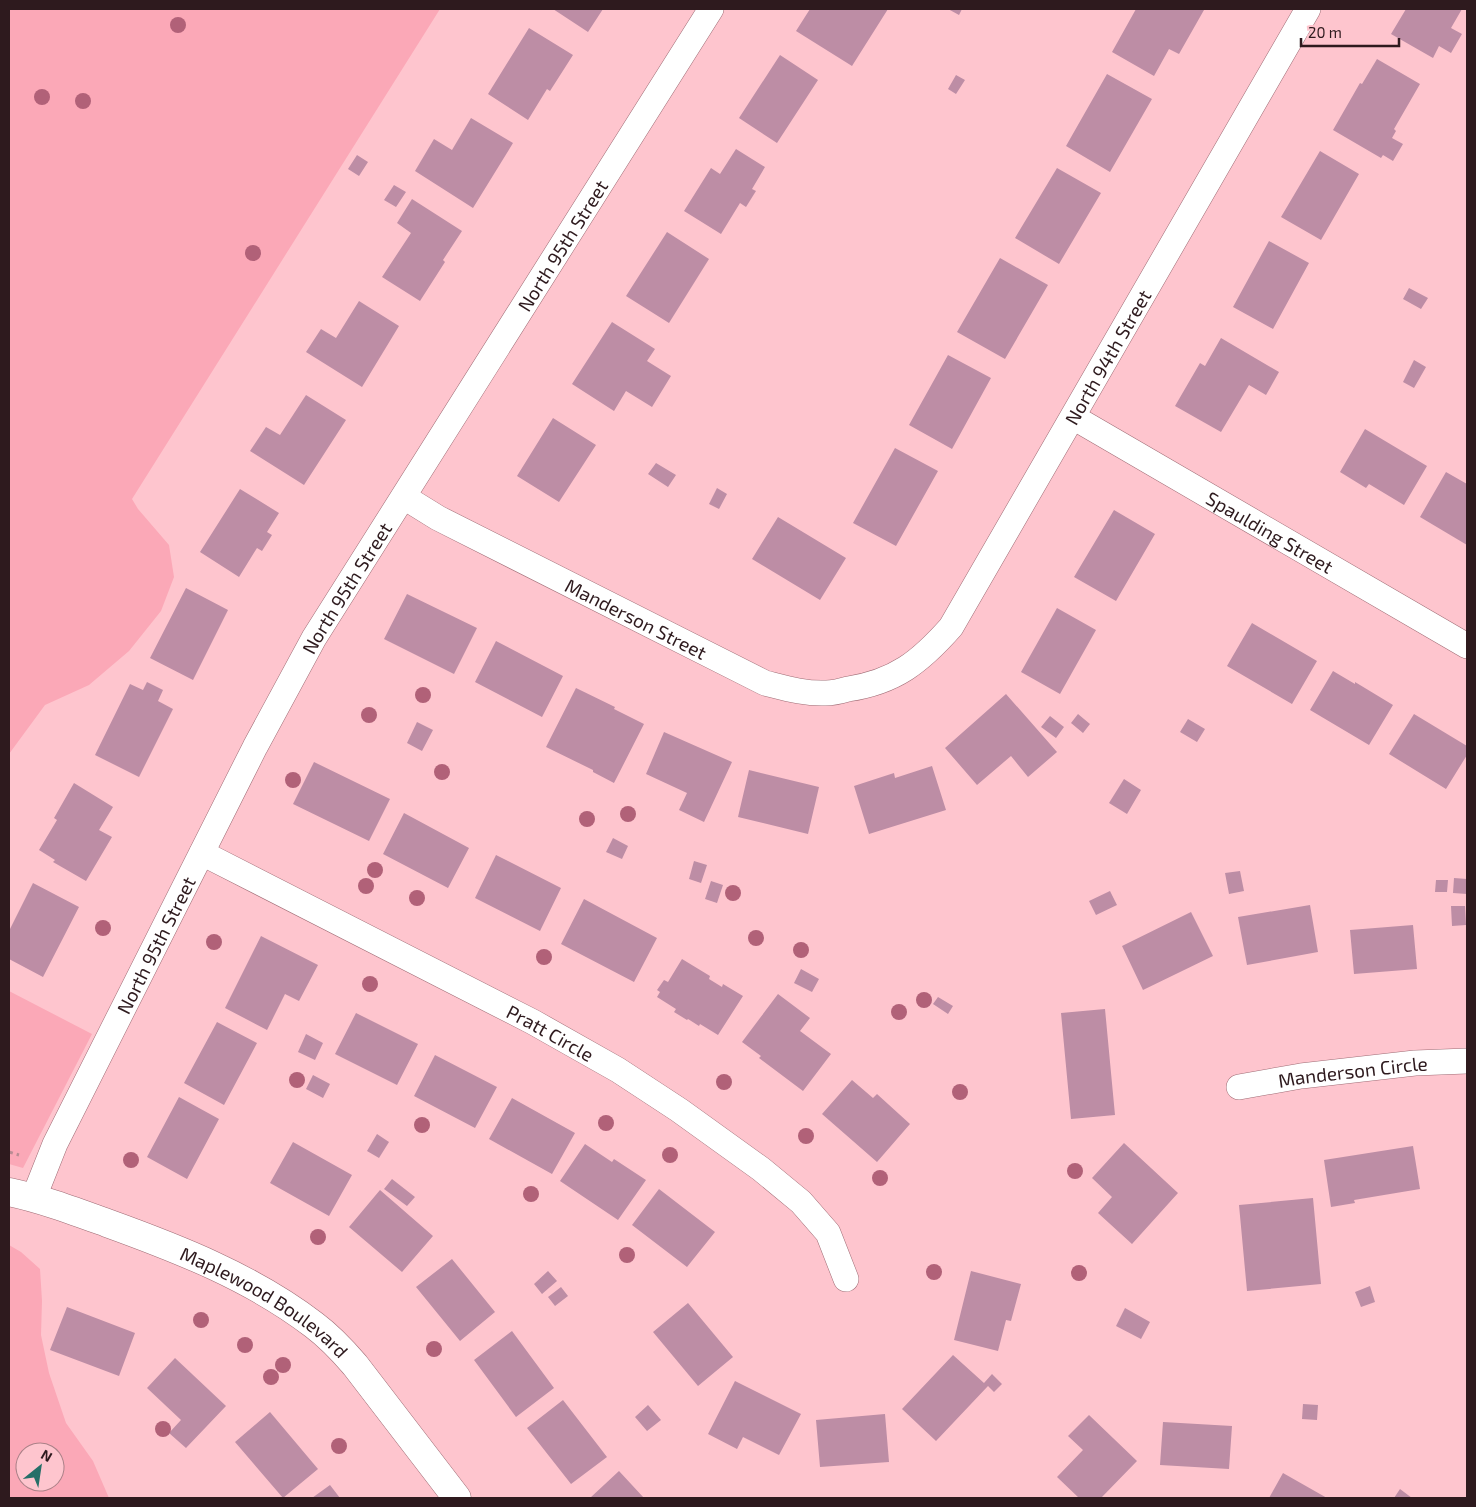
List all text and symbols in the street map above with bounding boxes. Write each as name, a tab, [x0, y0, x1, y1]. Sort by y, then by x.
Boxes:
scale bar	[1301, 15, 1398, 47]
text: 20 m	[1308, 23, 1342, 41]
street label: North 95th Street	[512, 175, 612, 315]
street label: North 94th Street	[1059, 285, 1155, 428]
street label: Spaulding Street	[1203, 486, 1338, 577]
street label: North 95th Street	[296, 518, 396, 657]
street label: Manderson Street	[562, 573, 711, 663]
street label: North 95th Street	[111, 872, 200, 1017]
street label: Pratt Circle	[503, 999, 598, 1066]
street label: Manderson Circle	[1276, 1051, 1428, 1091]
street label: Maplewood Boulevard	[177, 1241, 354, 1362]
north arrow	[15, 1442, 65, 1492]
text: N	[38, 1445, 55, 1465]

